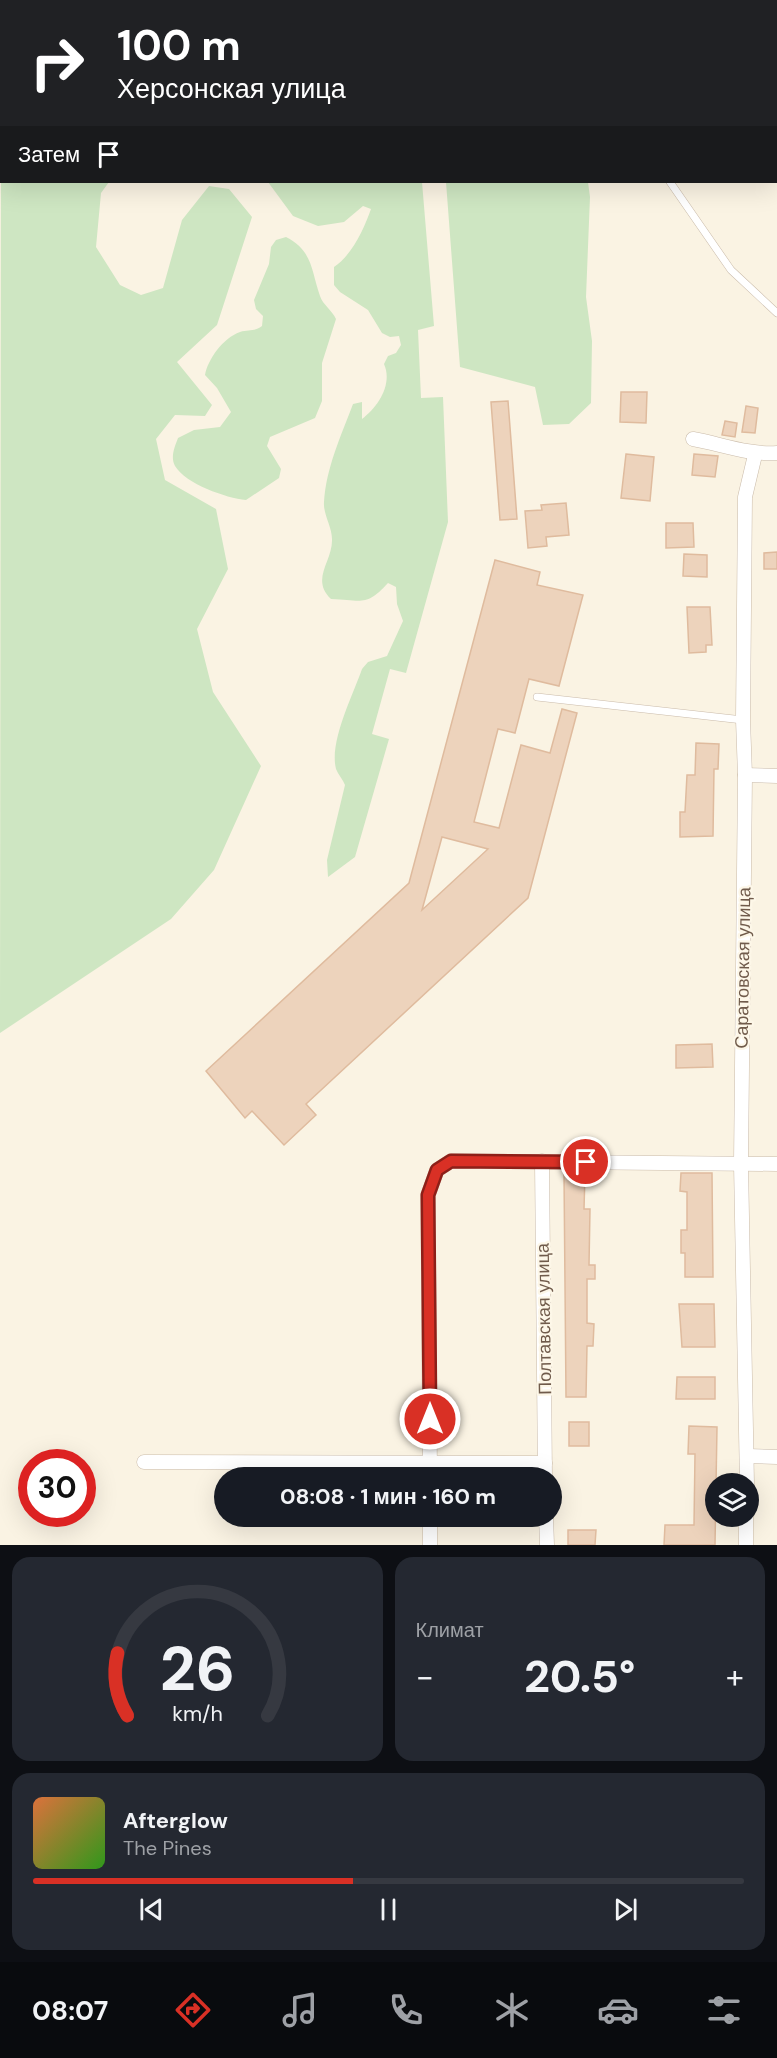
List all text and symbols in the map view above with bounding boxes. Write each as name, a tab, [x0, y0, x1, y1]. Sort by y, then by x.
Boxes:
text: 100 m	[117, 18, 241, 73]
icon: right	[18, 24, 96, 102]
text: Херсонская улица	[117, 71, 346, 106]
icon: arrive	[92, 138, 125, 171]
text: Затем	[18, 140, 80, 169]
street label: Саратовская улица	[730, 886, 756, 1049]
pin	[560, 1136, 611, 1187]
icon: arrive	[569, 1145, 602, 1178]
street label: Полтавская улица	[531, 1242, 557, 1395]
position arrow	[398, 1387, 462, 1451]
speed limit sign: 30	[18, 1449, 96, 1527]
map controls	[705, 1473, 759, 1527]
button: layers	[705, 1473, 759, 1527]
text: 08:08 · 1 мин · 160 m	[280, 1482, 496, 1511]
text: Климат	[416, 1617, 484, 1643]
text: 26	[159, 1628, 235, 1709]
text: 20.5°	[524, 1647, 635, 1706]
text: −	[416, 1655, 434, 1698]
text: +	[726, 1655, 744, 1698]
text: km/h	[172, 1700, 223, 1728]
text: Afterglow	[123, 1806, 228, 1835]
text: The Pines	[123, 1835, 212, 1861]
icon: previous	[135, 1893, 168, 1926]
icon: pause	[372, 1893, 405, 1926]
icon: next	[609, 1893, 642, 1926]
icon: directions	[172, 1989, 214, 2031]
icon: music	[279, 1989, 321, 2031]
icon: phone	[385, 1989, 427, 2031]
icon: climate	[491, 1989, 533, 2031]
icon: car	[597, 1989, 639, 2031]
icon: filters	[703, 1989, 745, 2031]
text: 08:07	[32, 1993, 108, 2028]

